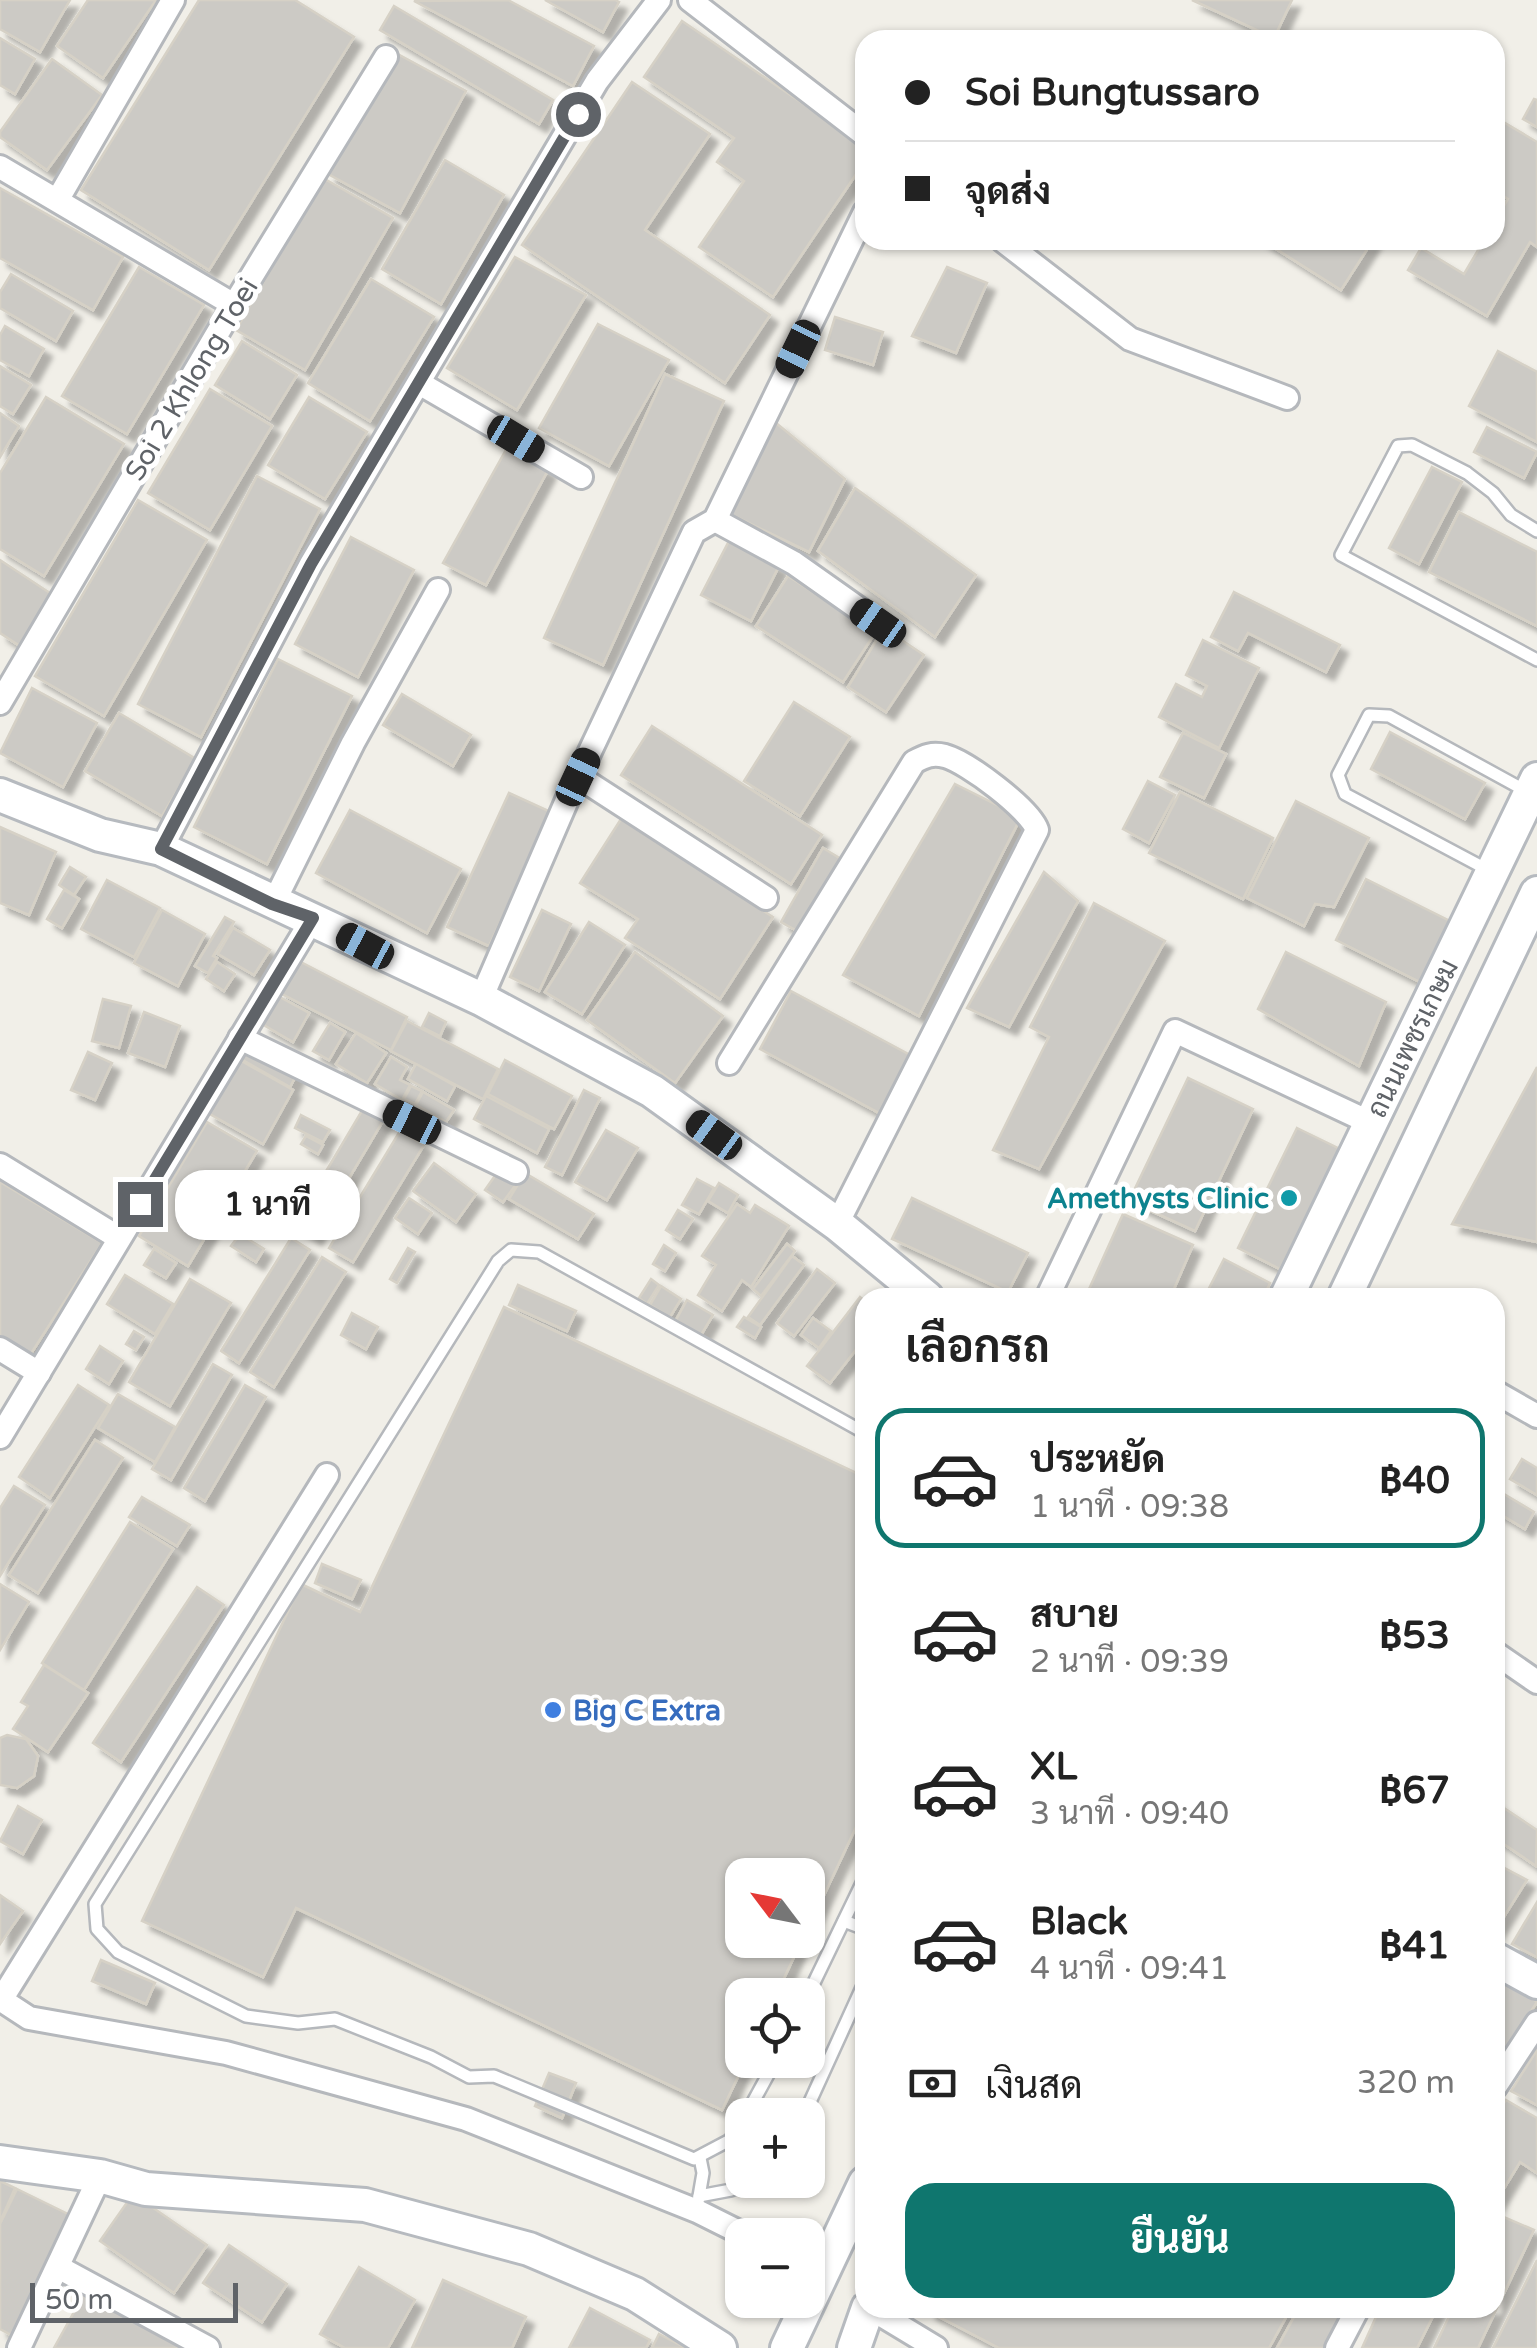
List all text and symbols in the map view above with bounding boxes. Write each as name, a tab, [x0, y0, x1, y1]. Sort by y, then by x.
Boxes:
text: Soi Bungtussaro	[965, 70, 1260, 116]
route start	[556, 92, 601, 137]
text: จุดส่ง	[965, 169, 1051, 215]
street label: Soi 2 Khlong Toei	[118, 272, 266, 487]
car	[771, 315, 825, 383]
car	[483, 411, 549, 467]
car	[845, 594, 911, 652]
car	[552, 743, 604, 811]
car	[331, 919, 399, 973]
street label: ถนนเพชรเกษม	[1360, 954, 1466, 1123]
car	[378, 1095, 446, 1149]
car	[681, 1105, 747, 1165]
callout: 1 นาที	[175, 1169, 360, 1239]
route end	[118, 1182, 163, 1227]
place label: Amethysts Clinic	[1047, 1182, 1269, 1216]
text: 1 นาที	[224, 1186, 311, 1224]
marker: Amethysts Clinic	[1278, 1187, 1300, 1209]
text: เลือกรถ	[905, 1321, 1050, 1375]
icon: car	[910, 1433, 1000, 1523]
text: ประหยัด	[1030, 1437, 1165, 1483]
text: ฿40	[1379, 1458, 1450, 1504]
text: 1 นาที · 09:38	[1030, 1488, 1229, 1526]
icon: car	[910, 1588, 1000, 1678]
text: สบาย	[1030, 1592, 1119, 1638]
text: ฿53	[1379, 1613, 1450, 1659]
text: 2 นาที · 09:39	[1030, 1643, 1229, 1681]
place label: Big C Extra	[573, 1694, 721, 1728]
marker: Big C Extra	[542, 1699, 564, 1721]
icon: car	[910, 1743, 1000, 1833]
text: XL	[1030, 1744, 1077, 1790]
text: ฿67	[1379, 1768, 1450, 1814]
text: 3 นาที · 09:40	[1030, 1795, 1229, 1833]
north arrow	[725, 1858, 825, 1958]
map controls	[725, 1858, 825, 2318]
icon: car	[910, 1898, 1000, 1988]
text: Black	[1030, 1899, 1128, 1945]
text: ฿41	[1379, 1923, 1450, 1969]
text: 4 นาที · 09:41	[1030, 1950, 1229, 1988]
button: locate	[725, 1978, 825, 2078]
icon: cash	[905, 2056, 960, 2111]
text: เงินสด	[985, 2063, 1083, 2109]
text: 320 m	[1357, 2064, 1455, 2102]
button: +	[725, 2098, 825, 2198]
button: ยืนยัน	[905, 2183, 1455, 2298]
button: −	[725, 2218, 825, 2318]
scale bar	[30, 2278, 238, 2322]
text: 50 m	[45, 2283, 113, 2317]

